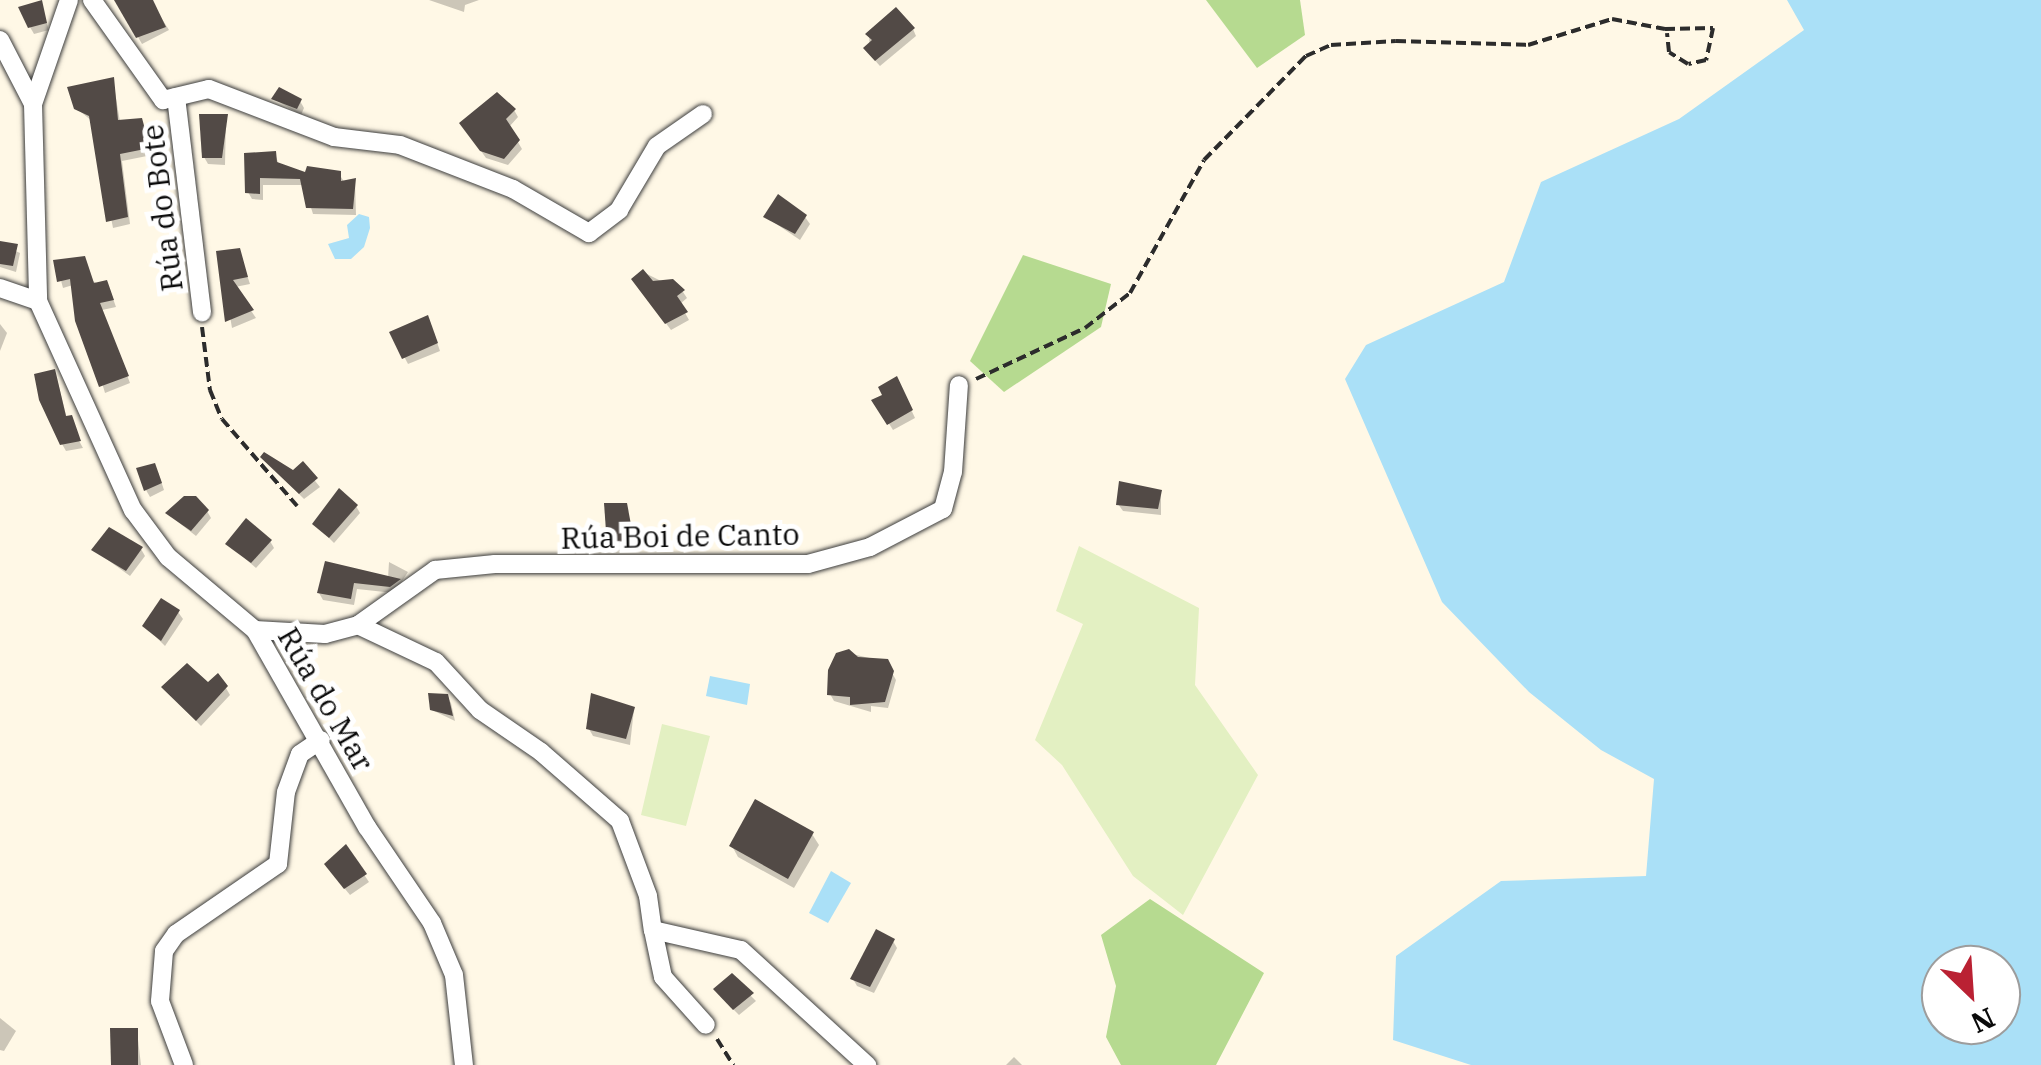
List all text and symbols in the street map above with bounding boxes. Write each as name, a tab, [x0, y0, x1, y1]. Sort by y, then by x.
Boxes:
street label: Rúa do Bote	[134, 123, 190, 293]
street label: Rúa Boi de Canto	[560, 516, 800, 556]
street label: Rúa do Mar	[270, 621, 382, 777]
north arrow	[1921, 945, 2021, 1045]
text: N	[1965, 999, 2001, 1042]

